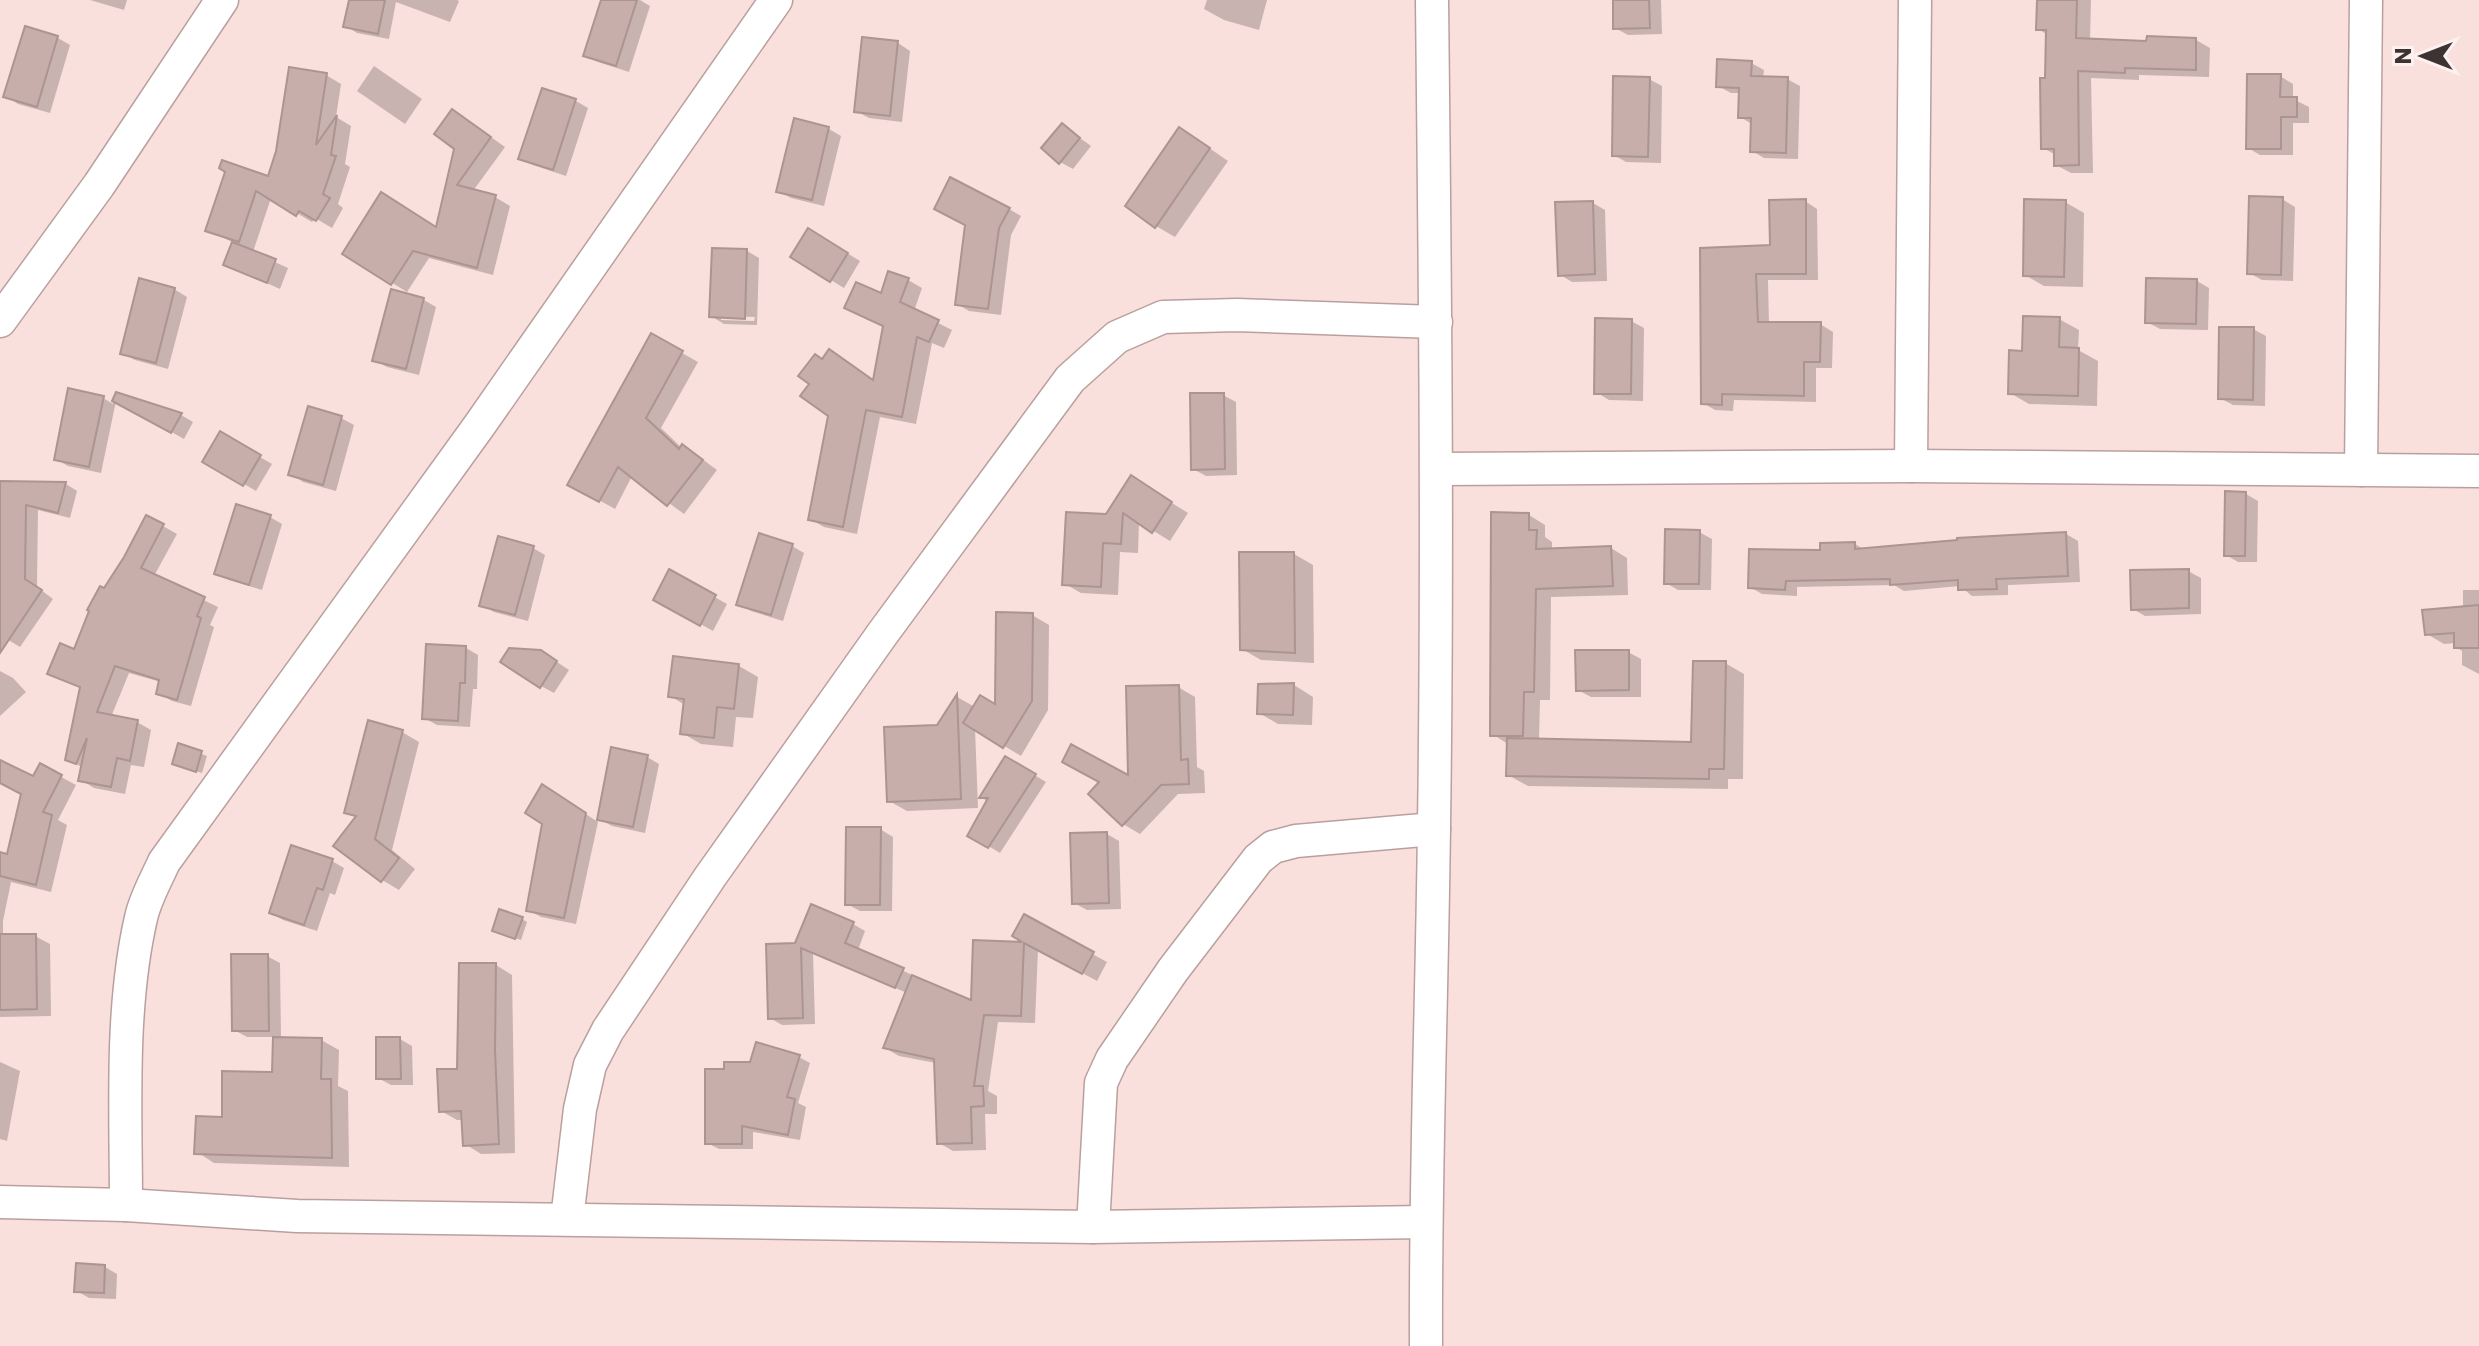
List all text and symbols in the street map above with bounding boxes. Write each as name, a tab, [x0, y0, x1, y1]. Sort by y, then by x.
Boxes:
north arrow	[2383, 16, 2463, 96]
text: N	[2388, 48, 2419, 64]

